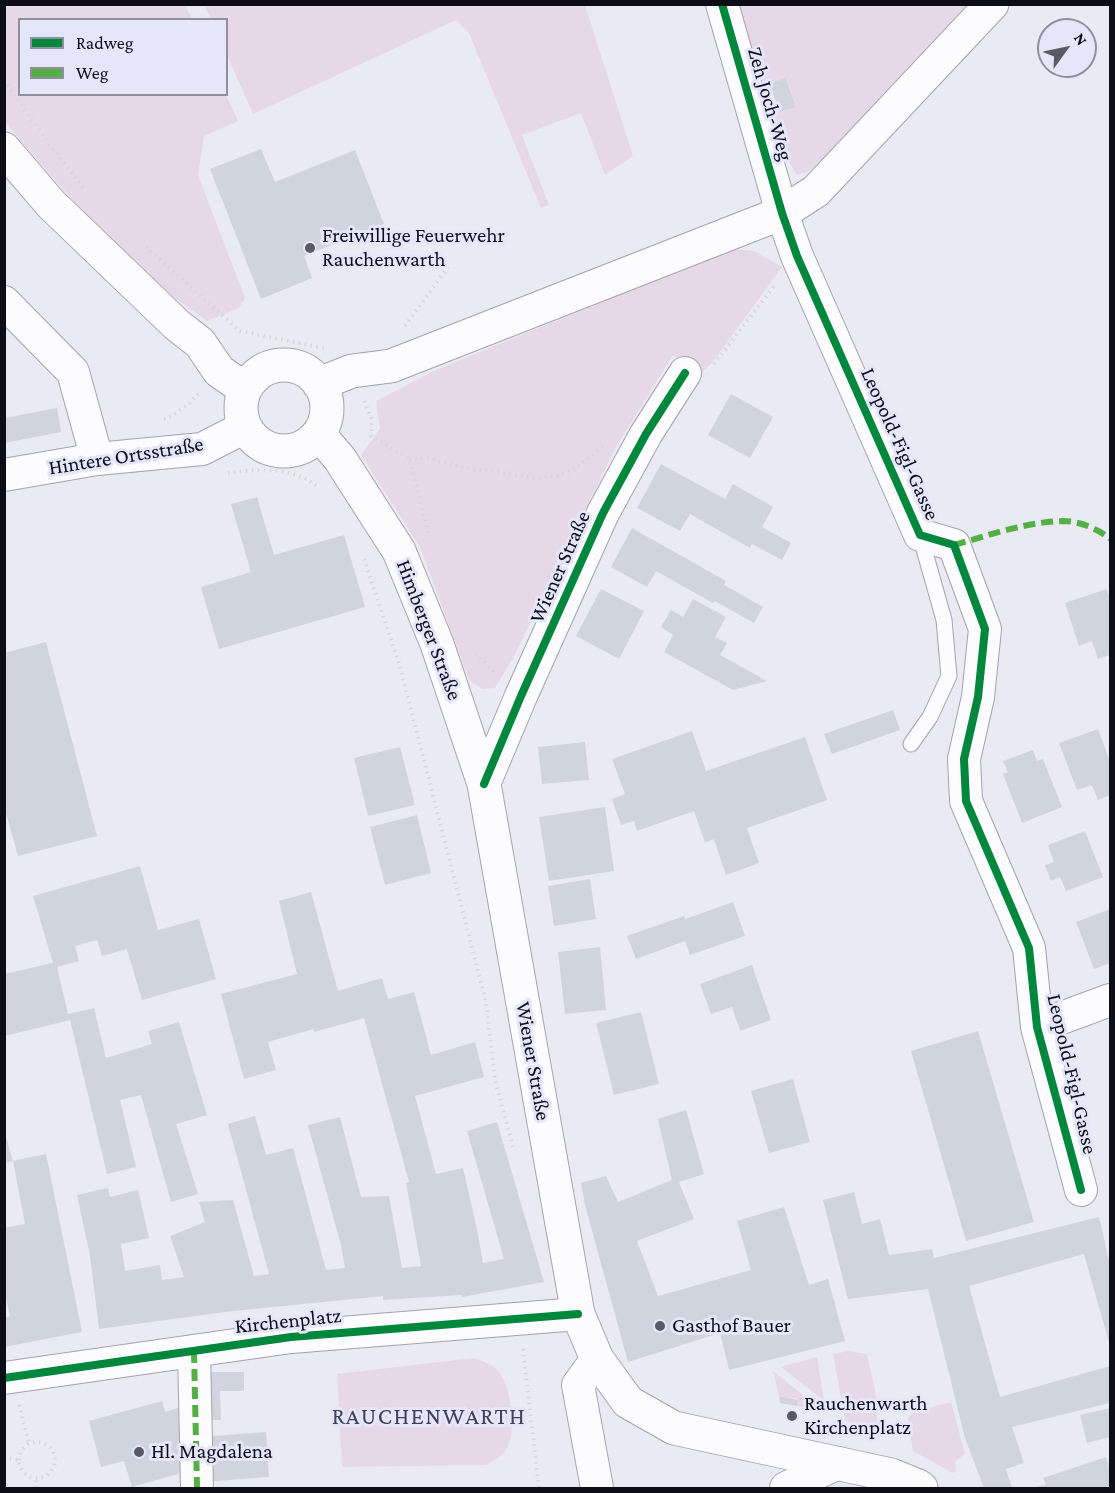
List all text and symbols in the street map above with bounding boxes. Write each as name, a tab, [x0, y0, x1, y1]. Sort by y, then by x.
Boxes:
legend	[18, 18, 228, 96]
north arrow	[1037, 18, 1097, 78]
text: N	[1071, 30, 1091, 48]
text: Radweg	[76, 33, 133, 53]
street label: Zeh Joch-Weg	[742, 44, 798, 164]
text: Weg	[76, 63, 108, 83]
place label: Freiwillige Feuerwehr Rauchenwarth	[322, 223, 505, 273]
marker: Freiwillige Feuerwehr Rauchenwarth	[303, 241, 317, 255]
street label: Leopold-Figl-Gasse	[855, 364, 945, 524]
street label: Hintere Ortsstraße	[47, 431, 205, 481]
street label: Wiener Straße	[524, 507, 596, 627]
street label: Himberger Straße	[391, 556, 467, 704]
street label: Leopold-Figl-Gasse	[1041, 991, 1103, 1157]
street label: Wiener Straße	[510, 1000, 556, 1122]
street label: Kirchenplatz	[233, 1303, 343, 1339]
place label: Gasthof Bauer	[672, 1313, 791, 1339]
marker: Gasthof Bauer	[653, 1319, 667, 1333]
place label: Rauchenwarth Kirchenplatz	[804, 1391, 927, 1441]
district label: RAUCHENWARTH	[332, 1403, 526, 1431]
marker: Rauchenwarth Kirchenplatz	[785, 1409, 799, 1423]
place label: Hl. Magdalena	[151, 1439, 273, 1465]
marker: Hl. Magdalena	[132, 1445, 146, 1459]

